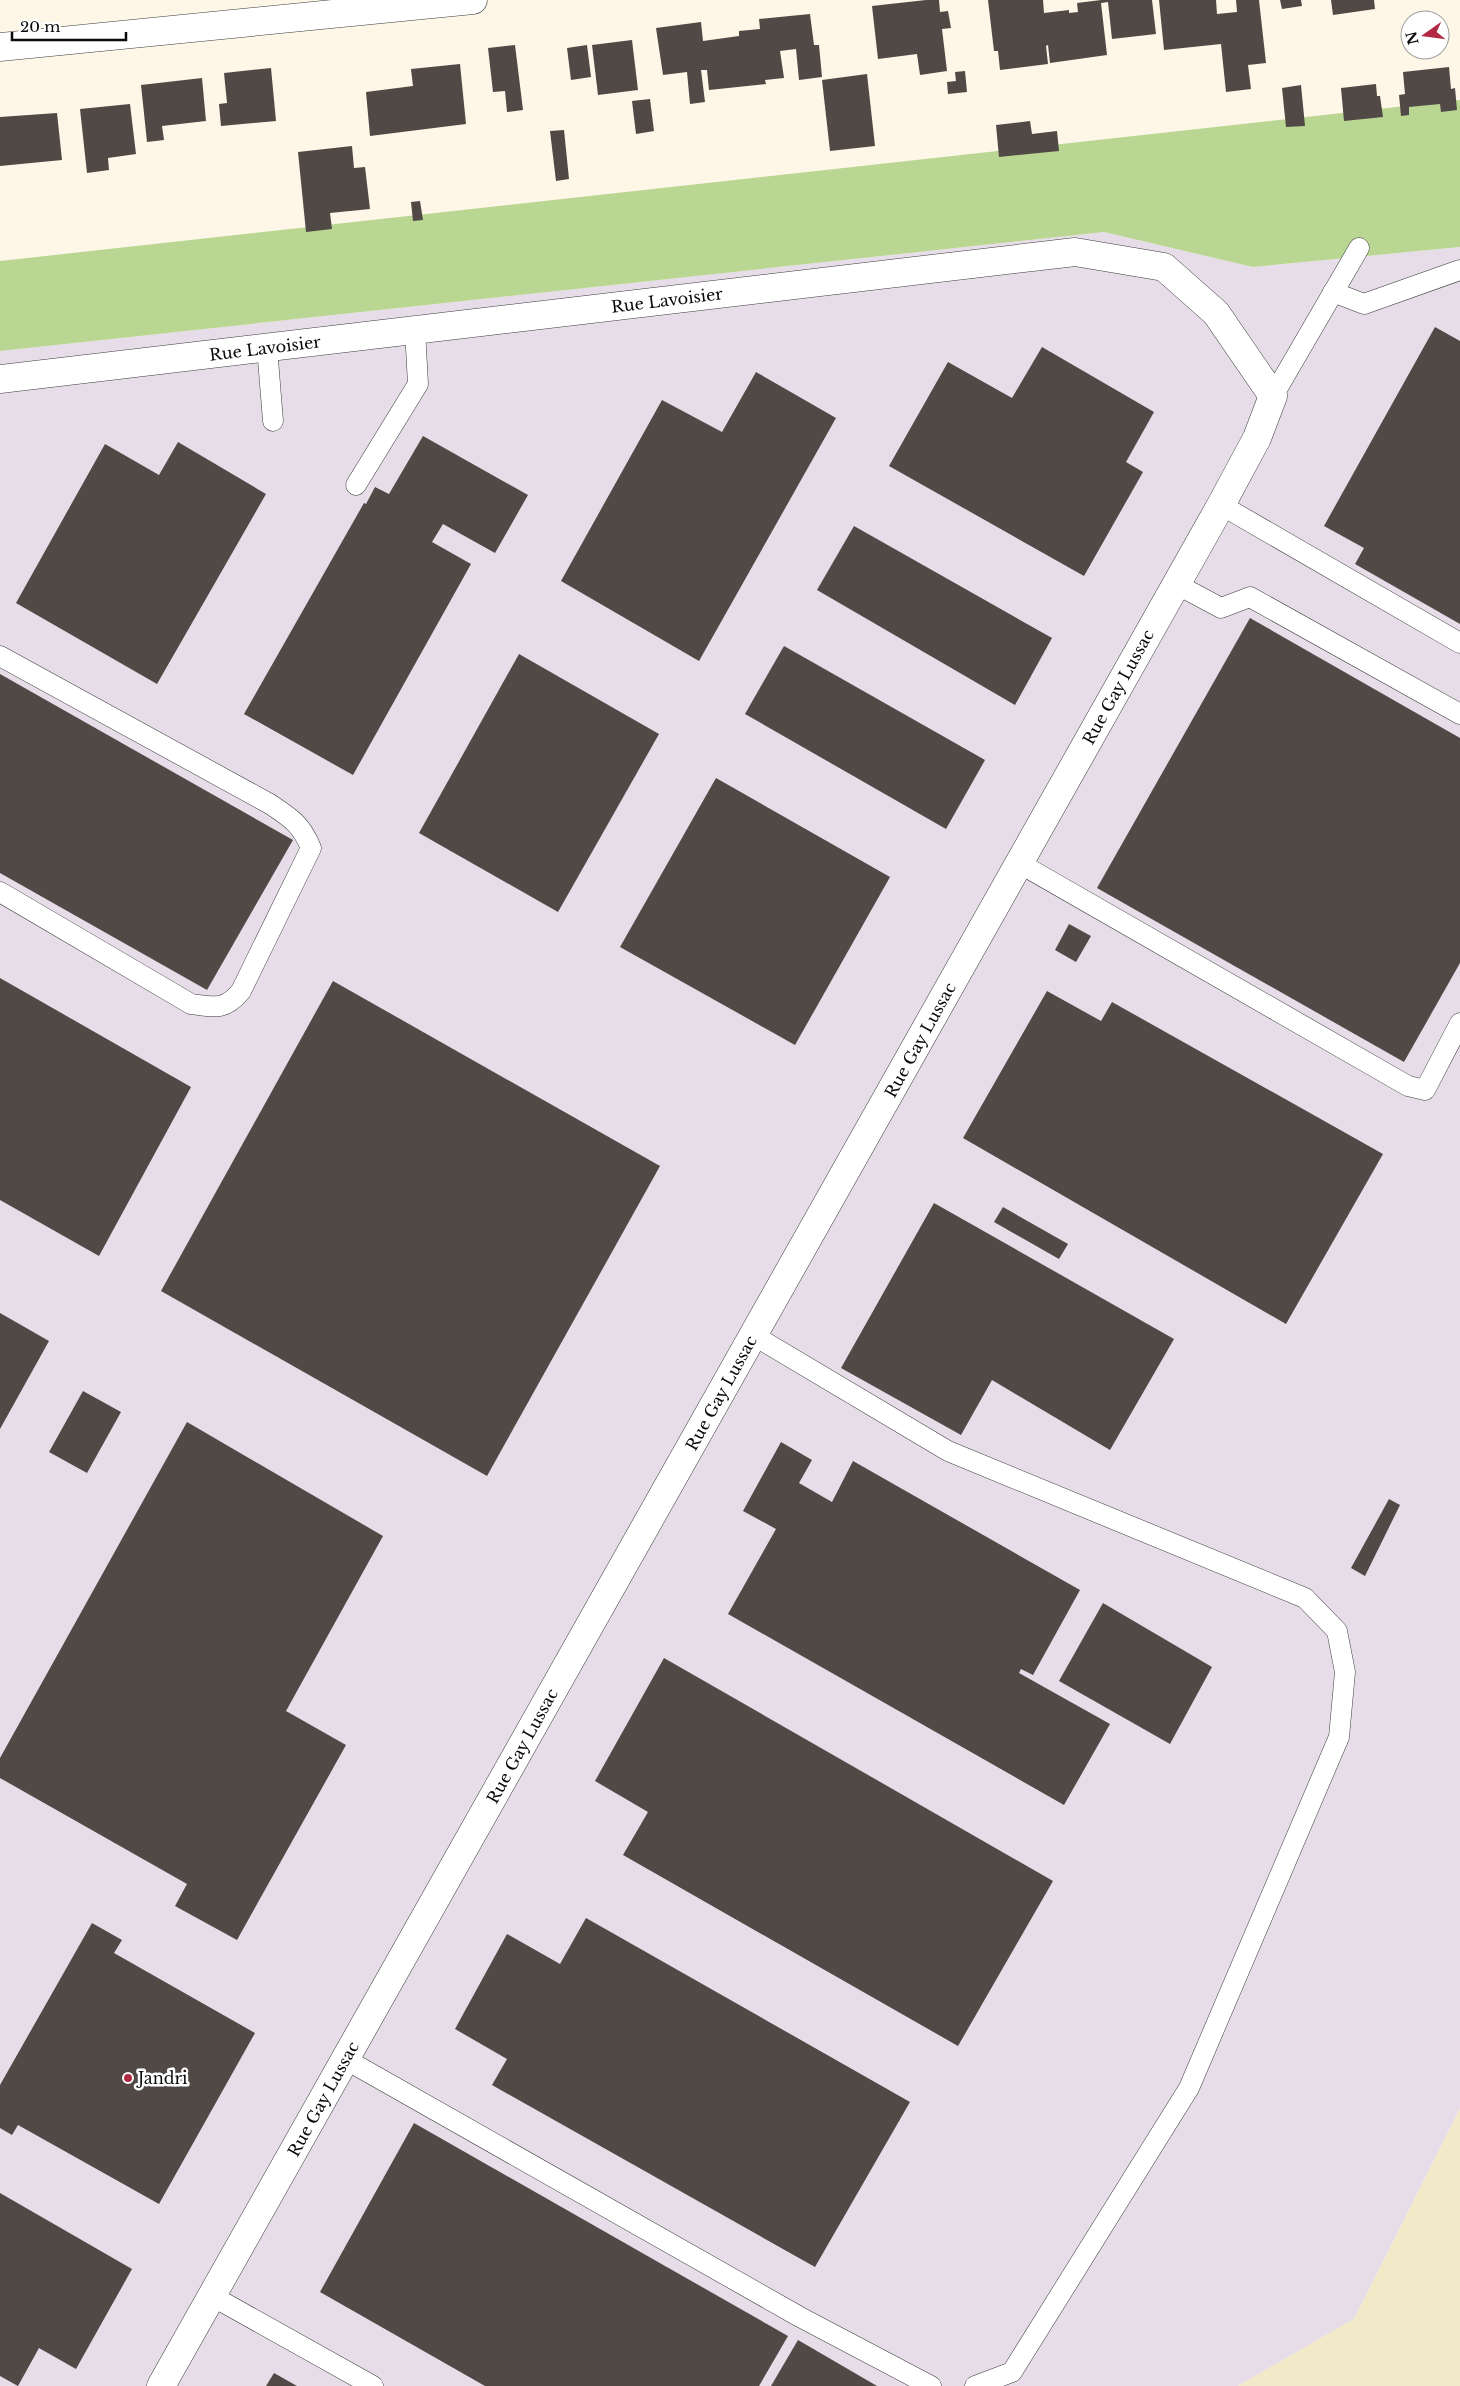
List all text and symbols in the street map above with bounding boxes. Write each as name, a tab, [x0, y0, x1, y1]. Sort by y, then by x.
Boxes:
scale bar	[12, 10, 126, 42]
north arrow	[1400, 10, 1450, 60]
text: 20 m	[20, 17, 60, 36]
text: N	[1402, 30, 1423, 47]
street label: Rue Lavoisier	[610, 283, 724, 317]
street label: Rue Lavoisier	[208, 331, 322, 365]
street label: Rue Gay Lussac	[1078, 626, 1158, 748]
street label: Rue Gay Lussac	[880, 979, 960, 1101]
street label: Rue Gay Lussac	[681, 1332, 761, 1454]
street label: Rue Gay Lussac	[482, 1685, 562, 1807]
street label: Rue Gay Lussac	[283, 2038, 363, 2160]
place label: Jandri	[136, 2068, 188, 2088]
marker: Jandri	[122, 2072, 134, 2084]

